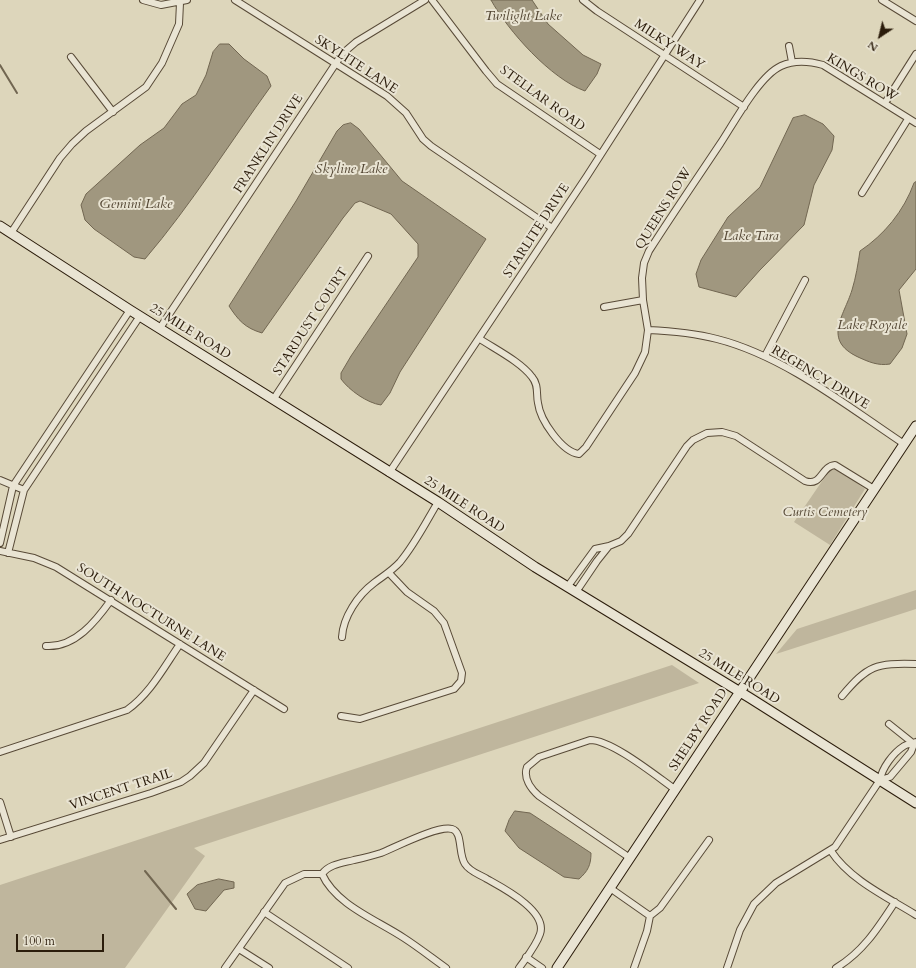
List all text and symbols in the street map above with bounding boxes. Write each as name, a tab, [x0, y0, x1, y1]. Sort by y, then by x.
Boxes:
water label: Twilight Lake	[484, 9, 562, 25]
street label: MILKY WAY	[631, 16, 707, 74]
north arrow	[860, 16, 900, 56]
street label: SKYLITE LANE	[312, 32, 400, 98]
text: N	[865, 37, 881, 55]
street label: KINGS ROW	[824, 51, 900, 105]
street label: STELLAR ROAD	[496, 63, 588, 135]
street label: FRANKLIN DRIVE	[231, 92, 307, 196]
water label: Skyline Lake	[315, 162, 387, 178]
street label: QUEENS ROW	[633, 165, 695, 253]
street label: STARLITE DRIVE	[501, 181, 573, 281]
water label: Gemini Lake	[100, 197, 172, 213]
water label: Lake Tara	[723, 229, 779, 245]
street label: STARDUST COURT	[270, 265, 352, 379]
street label: 25 MILE ROAD	[146, 301, 234, 363]
water label: Lake Royale	[837, 318, 907, 334]
street label: REGENCY DRIVE	[768, 343, 872, 413]
street label: 25 MILE ROAD	[421, 473, 507, 537]
park label: Curtis Cemetery	[783, 505, 867, 521]
street label: SOUTH NOCTURNE LANE	[74, 561, 228, 665]
street label: 25 MILE ROAD	[695, 646, 783, 708]
street label: SHELBY ROAD	[666, 686, 732, 774]
street label: VINCENT TRAIL	[68, 766, 174, 814]
scale bar	[18, 926, 106, 952]
text: 100 m	[23, 933, 55, 949]

